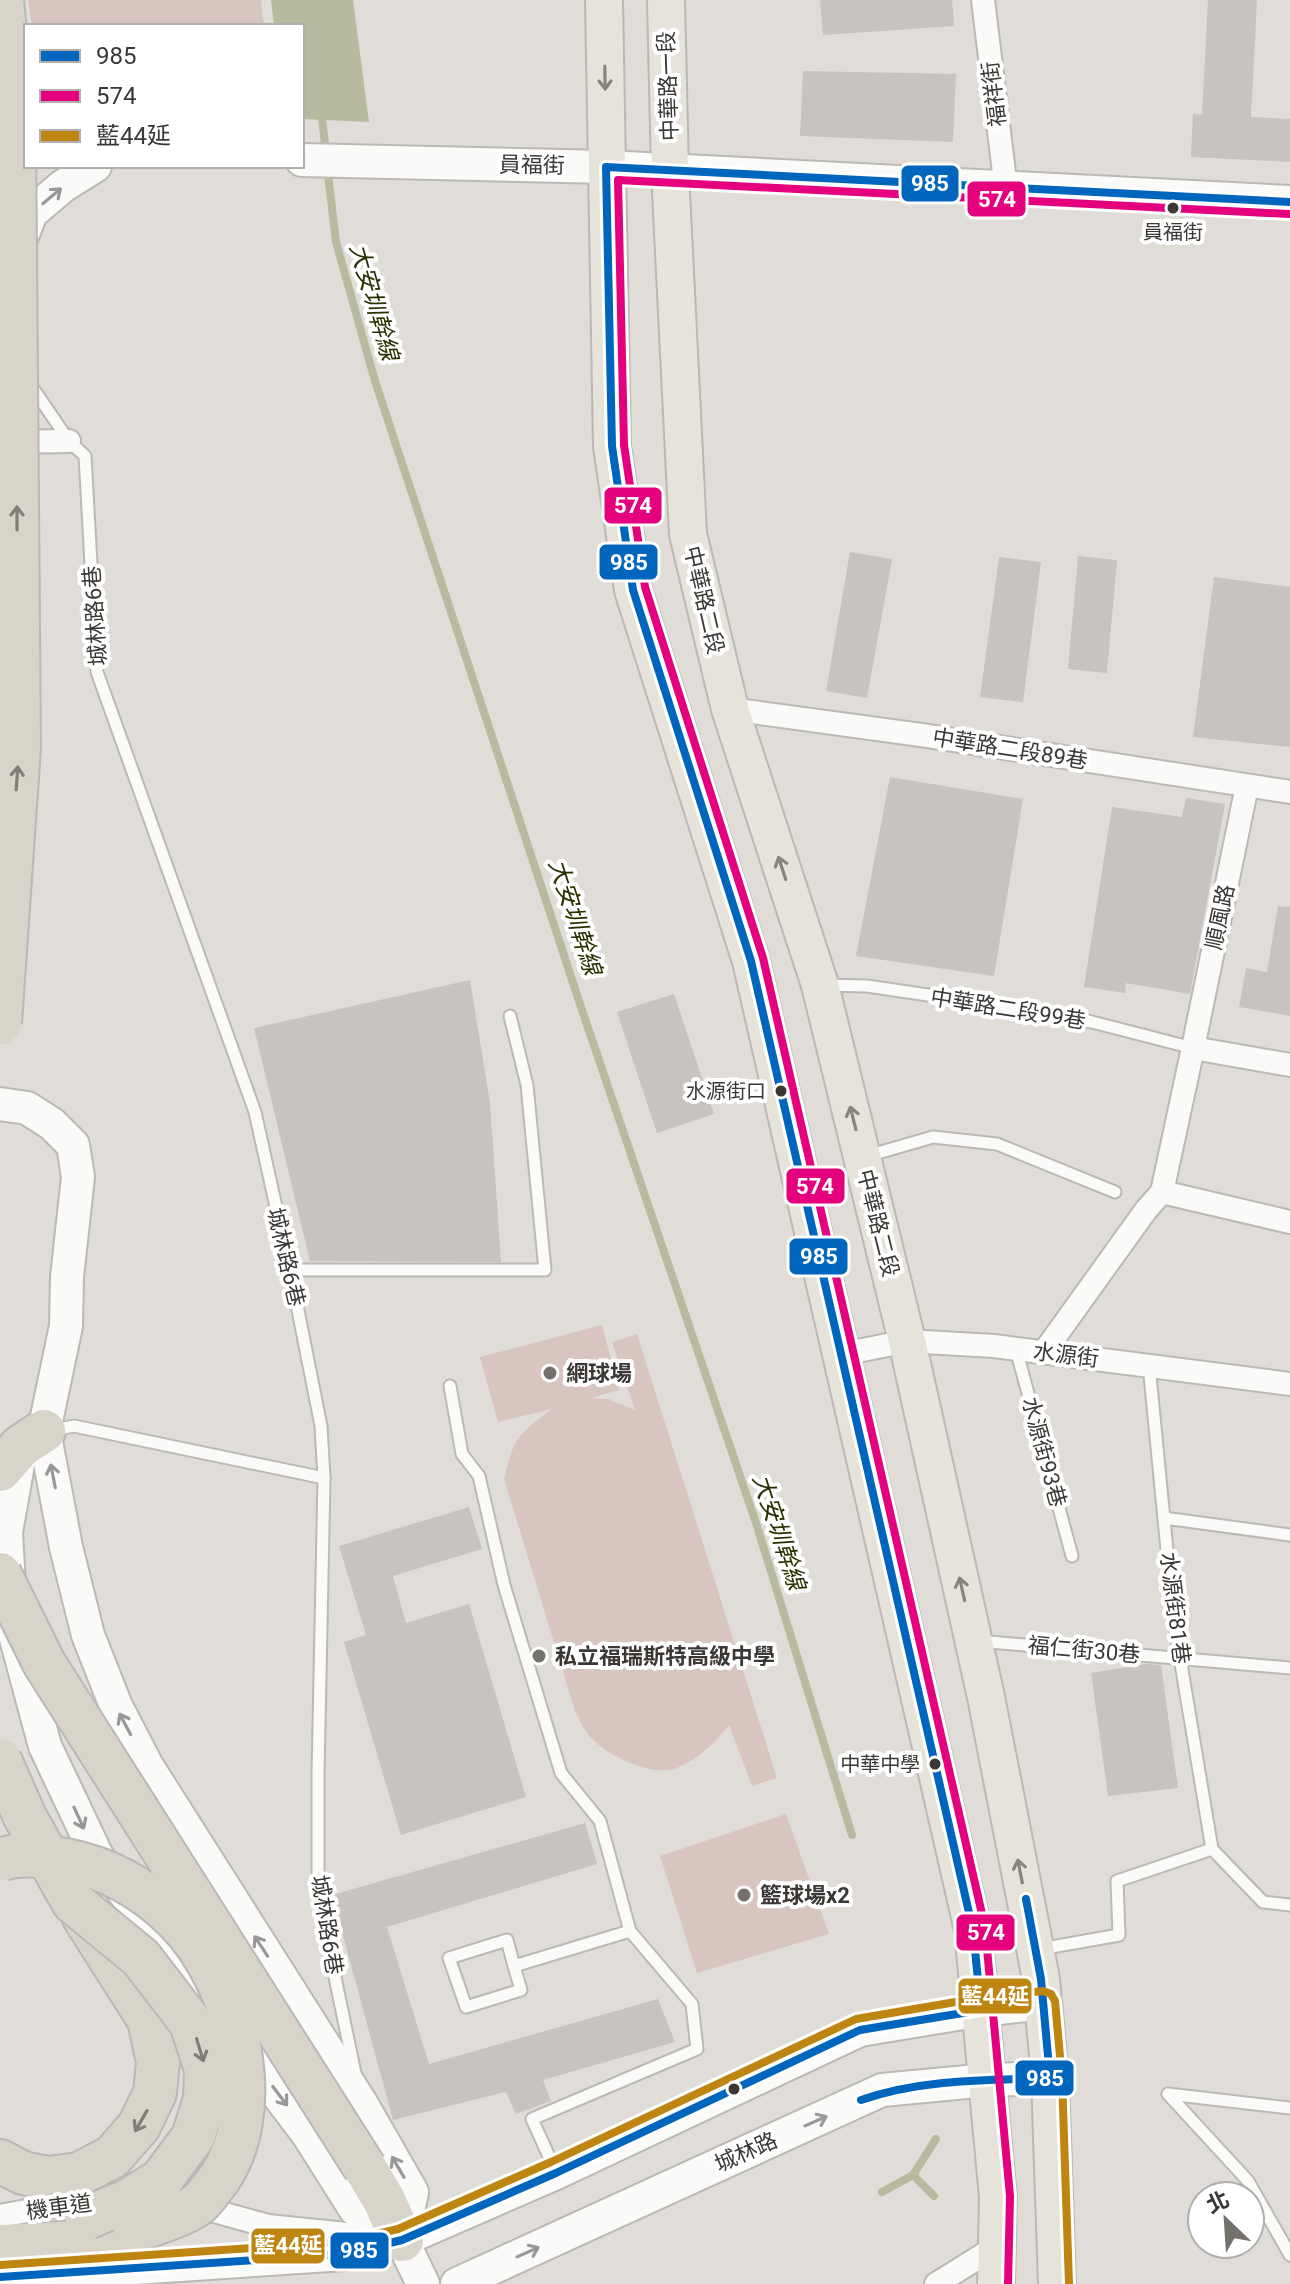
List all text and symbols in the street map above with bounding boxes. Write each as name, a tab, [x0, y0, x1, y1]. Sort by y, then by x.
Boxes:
legend	[24, 24, 304, 168]
street label: 中華路一段	[654, 31, 682, 141]
text: 985	[96, 42, 136, 70]
street label: 福祥街	[978, 60, 1010, 128]
one-way arrow	[597, 64, 613, 91]
text: 574	[96, 82, 136, 110]
text: 藍44延	[96, 122, 171, 150]
street label: 員福街	[499, 152, 565, 178]
line badge: 985	[900, 164, 960, 203]
text: 985	[911, 171, 949, 196]
line badge: 574	[966, 180, 1027, 218]
one-way arrow	[41, 187, 61, 205]
text: 574	[978, 187, 1016, 212]
marker: 員福街	[1165, 200, 1181, 216]
place label: 員福街	[1143, 220, 1203, 244]
water label: 大安圳幹線	[344, 240, 405, 366]
line badge: 574	[603, 486, 663, 525]
text: 574	[614, 493, 652, 518]
one-way arrow	[9, 505, 25, 532]
line badge: 985	[598, 543, 659, 581]
street label: 中華路二段	[679, 544, 729, 656]
text: 985	[610, 550, 648, 575]
street label: 城林路6巷	[79, 565, 111, 667]
street label: 中華路二段89巷	[931, 724, 1089, 774]
one-way arrow	[10, 765, 25, 792]
water label: 大安圳幹線	[543, 856, 608, 981]
one-way arrow	[774, 856, 788, 881]
street label: 順風路	[1201, 882, 1239, 952]
street label: 中華路二段99巷	[929, 984, 1087, 1034]
place label: 水源街口	[686, 1079, 766, 1103]
marker: 水源街口	[773, 1083, 789, 1099]
one-way arrow	[844, 1106, 859, 1131]
line badge: 574	[785, 1167, 846, 1205]
street label: 中華路二段	[853, 1167, 903, 1279]
text: 574	[796, 1174, 834, 1199]
street label: 城林路6巷	[263, 1205, 309, 1309]
line badge: 985	[788, 1237, 849, 1276]
text: 985	[800, 1244, 838, 1269]
street label: 水源街	[1032, 1339, 1100, 1371]
place label: 網球場	[566, 1361, 632, 1386]
marker: 網球場	[541, 1364, 559, 1382]
street label: 水源街93巷	[1017, 1394, 1071, 1510]
one-way arrow	[44, 1464, 59, 1489]
water label: 大安圳幹線	[747, 1471, 812, 1596]
street label: 水源街81巷	[1156, 1551, 1194, 1665]
one-way arrow	[954, 1577, 969, 1603]
street label: 福仁街30巷	[1027, 1633, 1141, 1667]
place label: 私立福瑞斯特高級中學	[555, 1644, 775, 1669]
marker: 私立福瑞斯特高級中學	[530, 1647, 548, 1665]
one-way arrow	[117, 1713, 133, 1737]
place label: 中華中學	[840, 1752, 920, 1776]
marker: 中華中學	[927, 1756, 943, 1772]
one-way arrow	[72, 1806, 87, 1830]
one-way arrow	[1012, 1859, 1027, 1885]
street label: 城林路6巷	[307, 1873, 347, 1977]
place label: 籃球場x2	[760, 1883, 850, 1908]
marker: 籃球場x2	[735, 1886, 753, 1904]
line badge: 574	[955, 1913, 1016, 1952]
text: 574	[967, 1920, 1005, 1945]
one-way arrow	[252, 1935, 268, 1958]
line badge: 藍44延	[957, 1977, 1033, 2015]
text: 藍44延	[960, 1984, 1030, 2009]
one-way arrow	[193, 2036, 208, 2062]
line badge: 985	[1014, 2059, 1075, 2097]
text: 985	[1026, 2066, 1064, 2091]
unlabelled marker	[726, 2081, 742, 2097]
one-way arrow	[271, 2085, 288, 2107]
one-way arrow	[133, 2109, 149, 2132]
one-way arrow	[803, 2112, 827, 2127]
street label: 城林路	[711, 2127, 781, 2177]
one-way arrow	[390, 2156, 406, 2179]
north arrow	[1186, 2180, 1266, 2260]
text: 北	[1202, 2186, 1233, 2218]
street label: 機車道	[25, 2190, 93, 2224]
line badge: 藍44延	[250, 2227, 326, 2265]
line badge: 985	[329, 2231, 390, 2270]
text: 藍44延	[253, 2233, 323, 2258]
text: 985	[340, 2238, 378, 2263]
one-way arrow	[515, 2243, 540, 2258]

